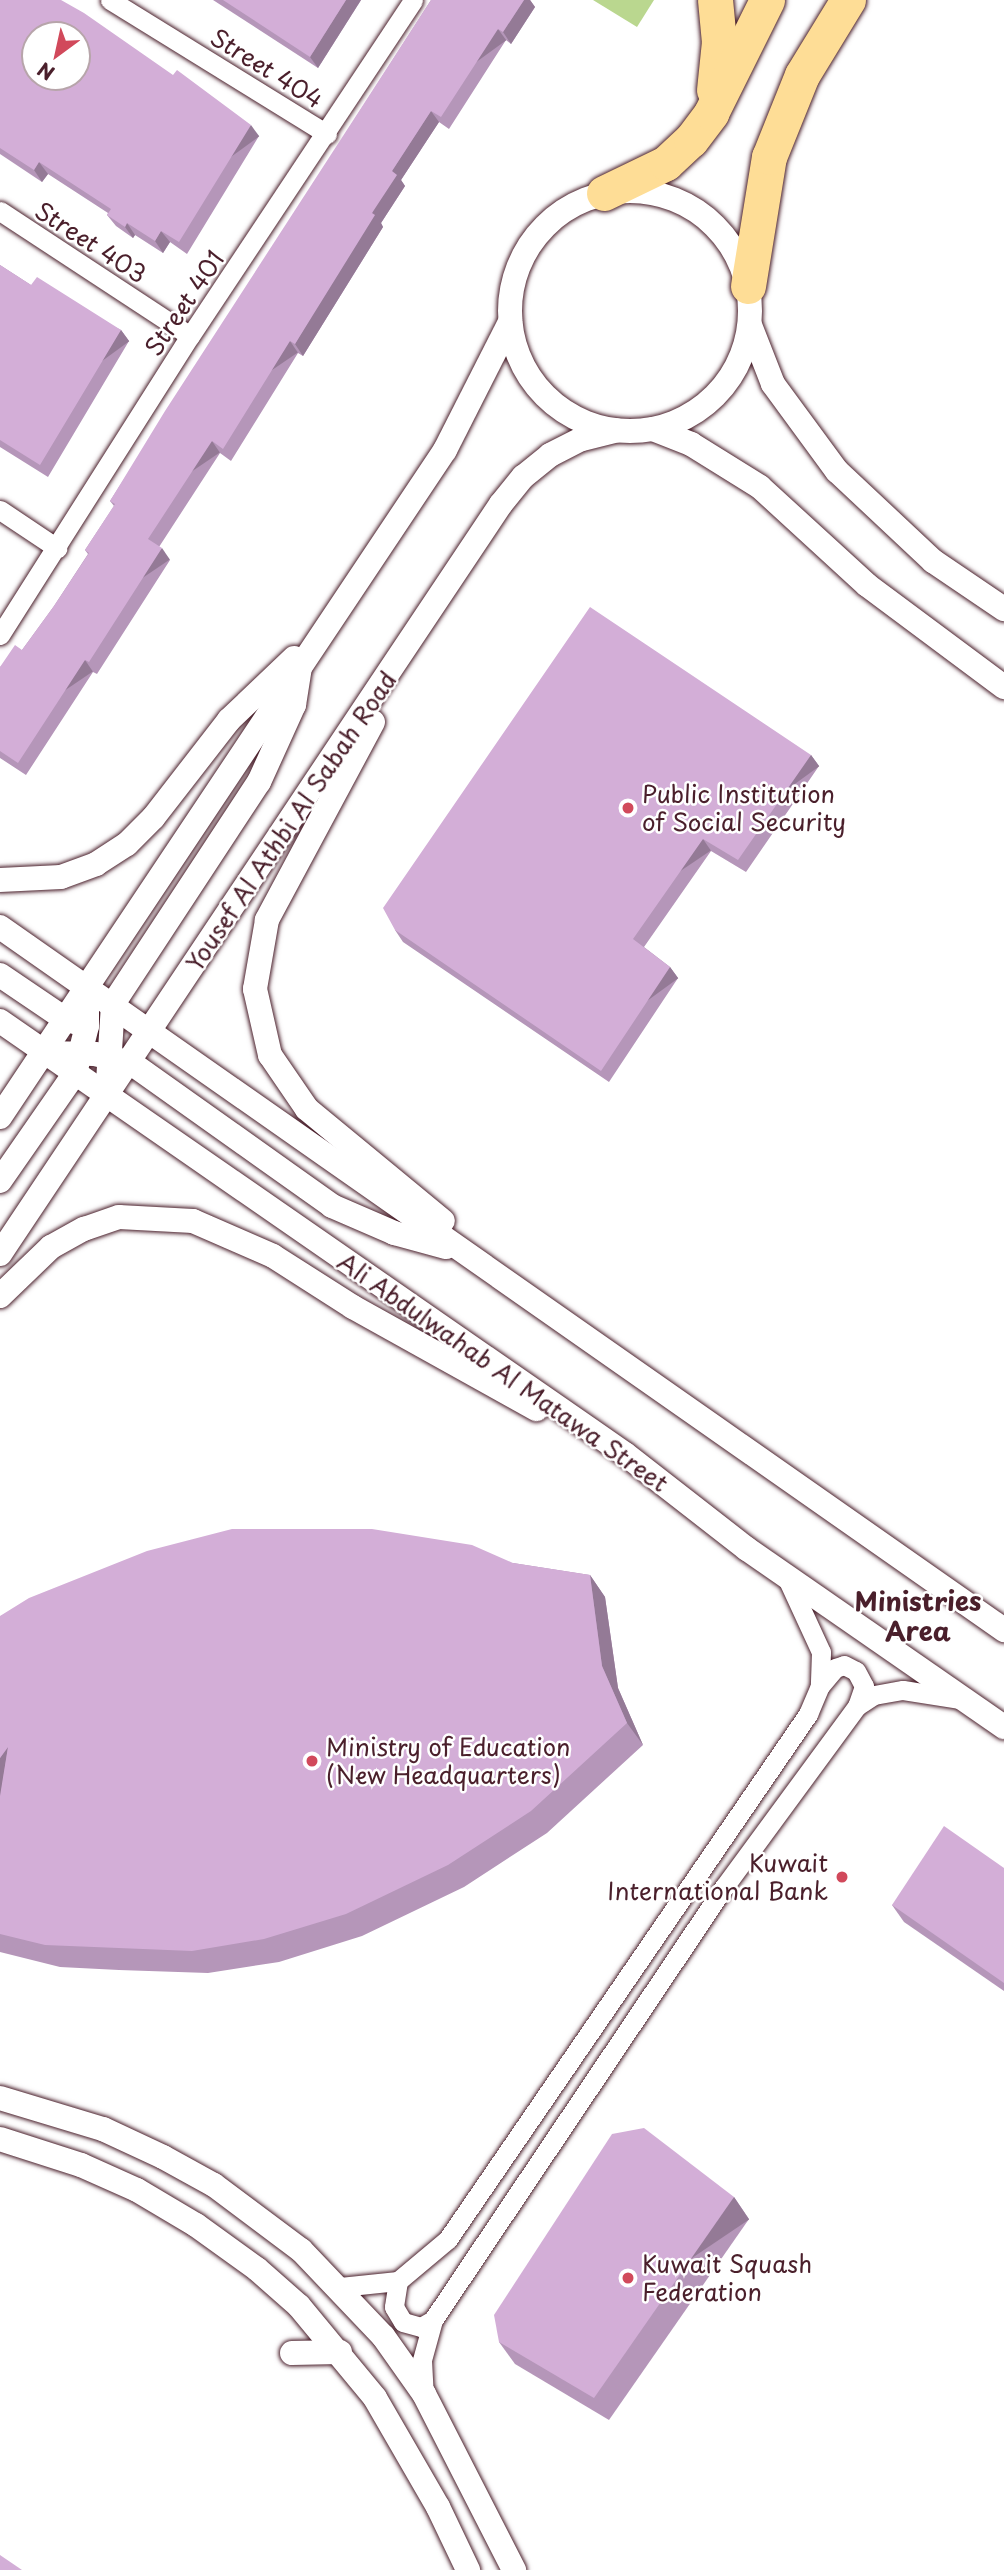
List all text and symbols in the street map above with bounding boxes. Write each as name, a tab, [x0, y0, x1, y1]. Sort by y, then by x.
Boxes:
north arrow	[21, 21, 91, 91]
street label: Street 404	[205, 22, 329, 114]
text: N	[32, 56, 60, 88]
street label: Street 403	[29, 195, 153, 289]
street label: Street 401	[138, 244, 230, 362]
street label: Yousef Al Athbi Al Sabah Road	[179, 665, 403, 977]
place label: Public Institution of Social Security	[642, 780, 846, 836]
marker: Public Institution of Social Security	[620, 800, 636, 816]
street label: Ali Abdulwahab Al Matawa Street	[333, 1247, 673, 1497]
district label: Ministries Area	[855, 1585, 981, 1646]
place label: Ministry of Education (New Headquarters)	[326, 1733, 572, 1789]
marker: Ministry of Education (New Headquarters)	[304, 1753, 320, 1769]
place label: Kuwait International Bank	[607, 1849, 828, 1905]
marker: Kuwait International Bank	[834, 1869, 850, 1885]
place label: Kuwait Squash Federation	[642, 2250, 811, 2306]
marker: Kuwait Squash Federation	[620, 2270, 636, 2286]

